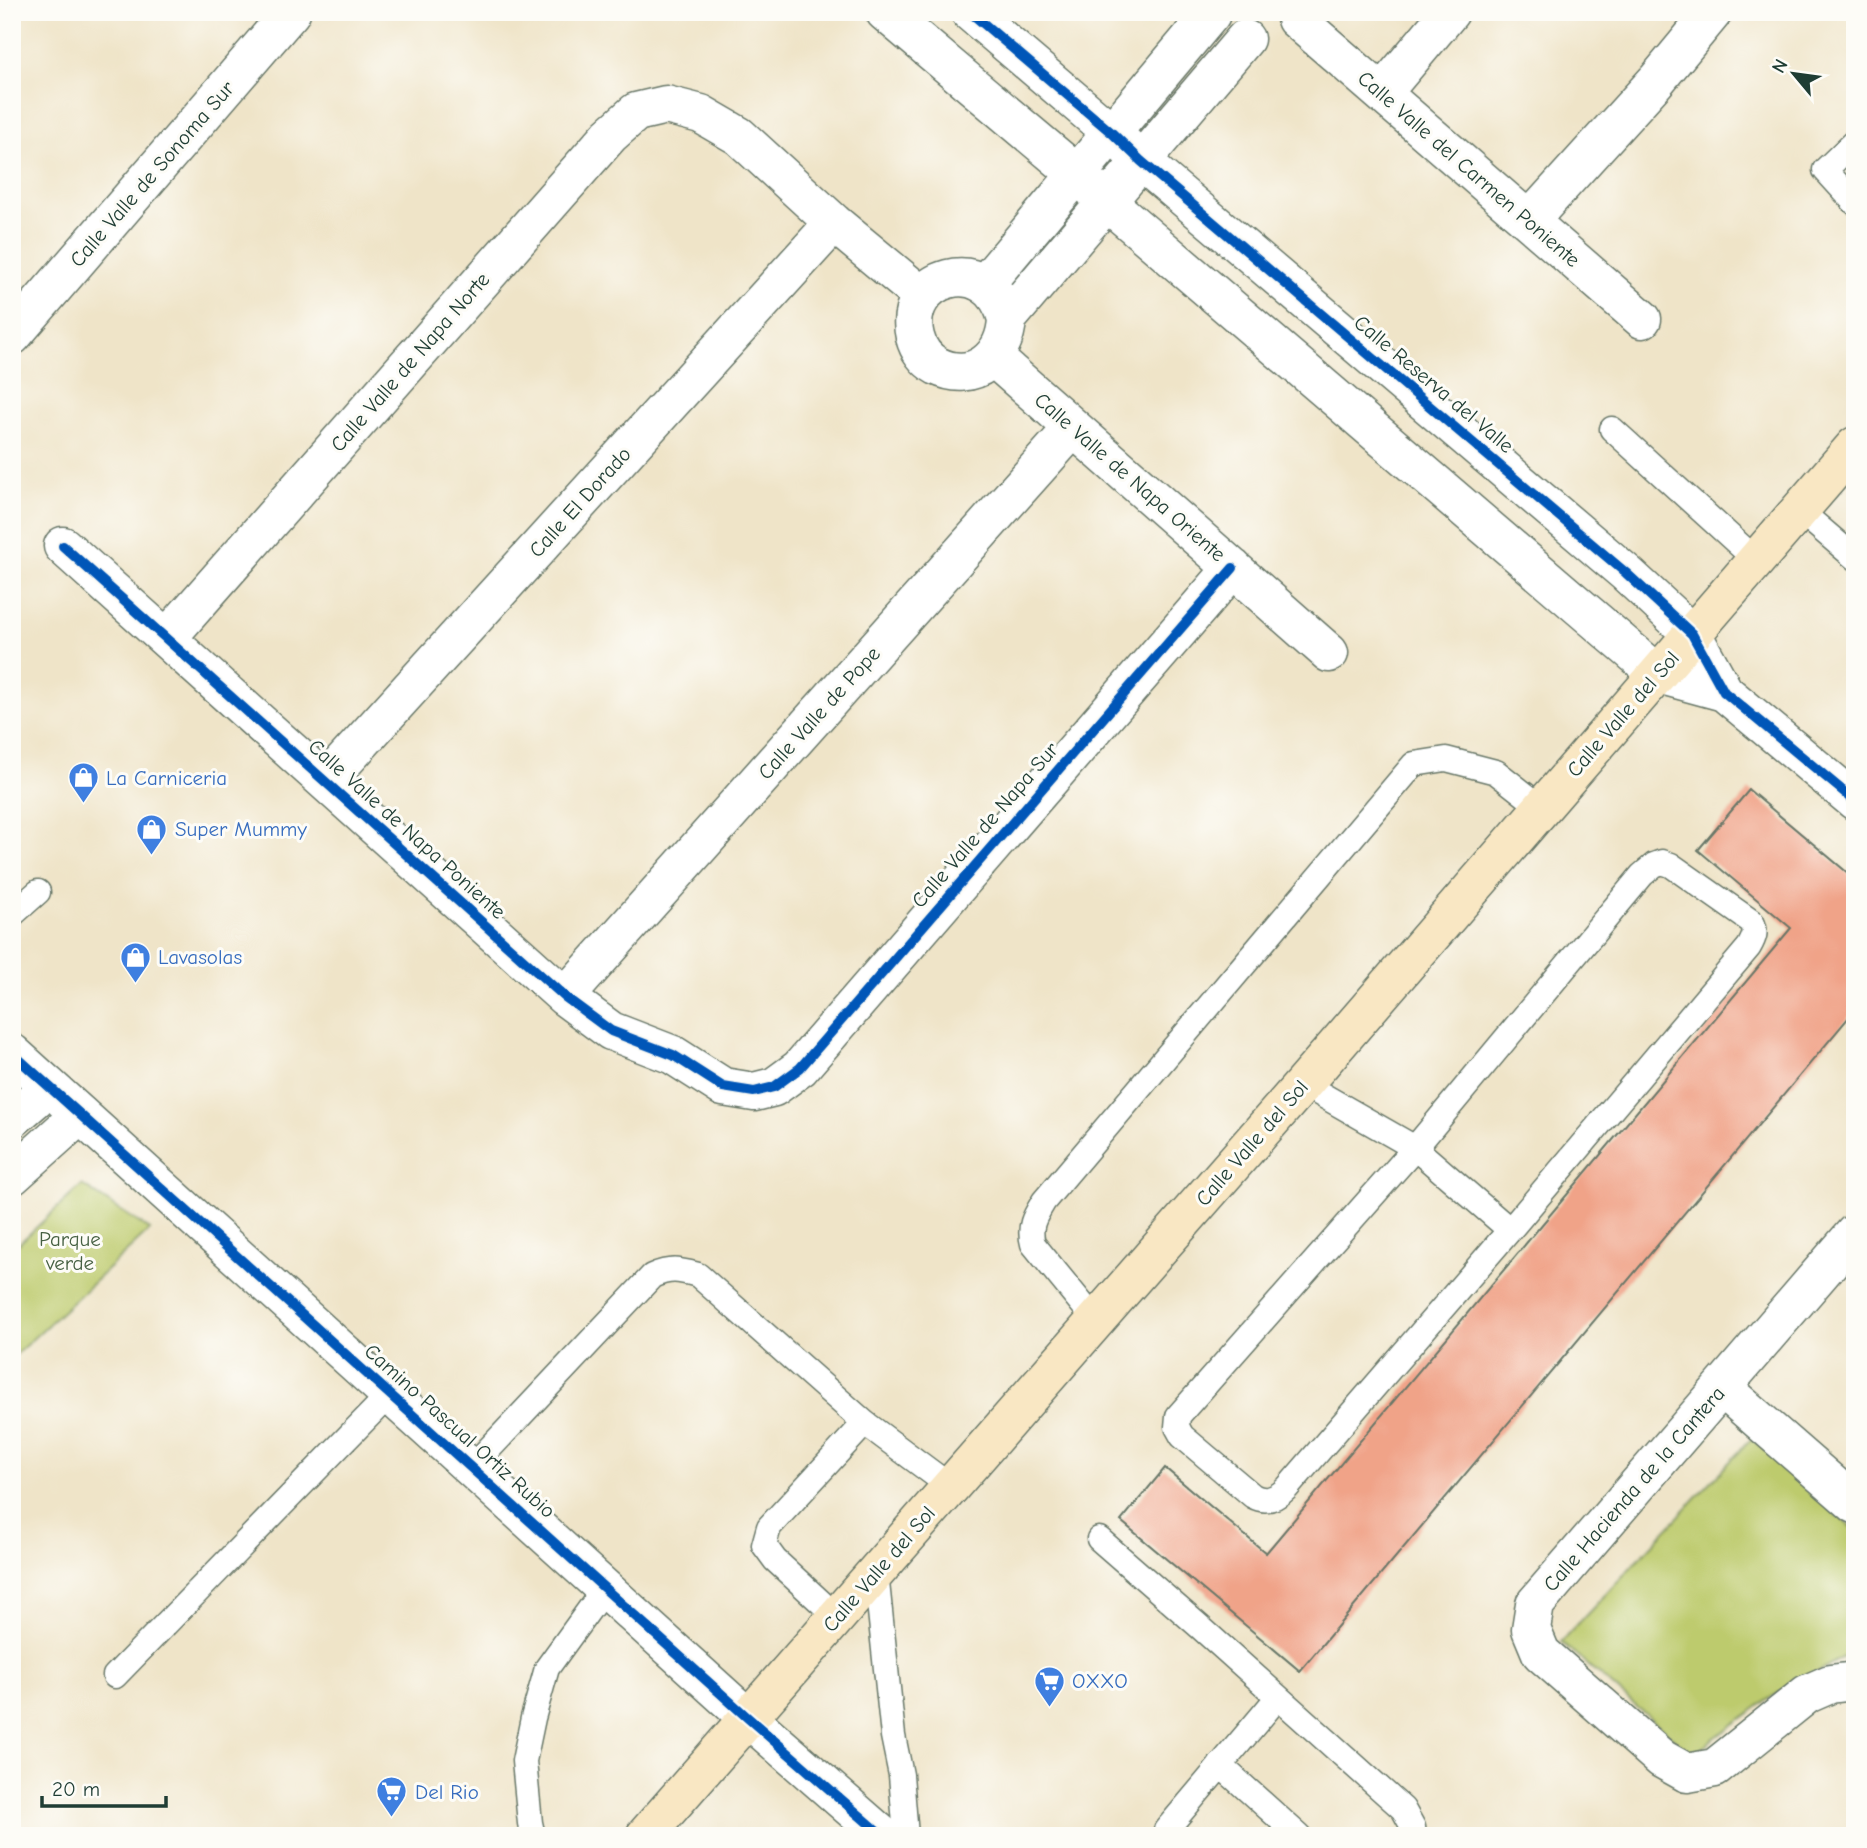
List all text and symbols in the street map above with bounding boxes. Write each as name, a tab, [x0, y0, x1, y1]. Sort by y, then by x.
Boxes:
north arrow	[1758, 38, 1828, 108]
text: N	[1767, 55, 1793, 77]
street label: Calle Valle del Carmen Poniente	[1353, 66, 1585, 272]
street label: Calle Valle de Sonoma Sur	[65, 76, 240, 272]
street label: Calle Valle de Napa Norte	[326, 267, 494, 457]
street label: Calle Reserva del Valle	[1349, 310, 1519, 458]
street label: Calle Valle de Napa Oriente	[1030, 388, 1230, 566]
street label: Calle El Dorado	[524, 442, 636, 562]
street label: Calle Valle de Pope	[753, 642, 885, 784]
street label: Calle Valle del Sol	[1562, 646, 1684, 782]
street label: Calle Valle de Napa Poniente	[304, 734, 510, 924]
street label: Calle Valle de Napa Sur	[907, 737, 1064, 913]
shop icon: La Carniceria	[66, 761, 100, 805]
place label: La Carniceria	[106, 766, 227, 790]
shop icon: Super Mummy	[135, 812, 169, 856]
place label: Super Mummy	[175, 817, 307, 841]
shop icon: Lavasolas	[118, 940, 152, 984]
place label: Lavasolas	[158, 945, 242, 969]
street label: Calle Valle del Sol	[1191, 1075, 1313, 1211]
park label: Parque verde	[39, 1227, 101, 1275]
street label: Camino Pascual Ortiz Rubio	[360, 1339, 560, 1523]
street label: Calle Hacienda de la Cantera	[1538, 1382, 1730, 1596]
street label: Calle Valle del Sol	[818, 1501, 940, 1637]
supermarket icon: OXXO	[1032, 1664, 1066, 1708]
place label: OXXO	[1072, 1669, 1128, 1693]
scale bar	[42, 1764, 166, 1808]
supermarket icon: Del Rio	[375, 1775, 409, 1819]
text: 20 m	[52, 1777, 100, 1801]
place label: Del Rio	[415, 1780, 479, 1804]

